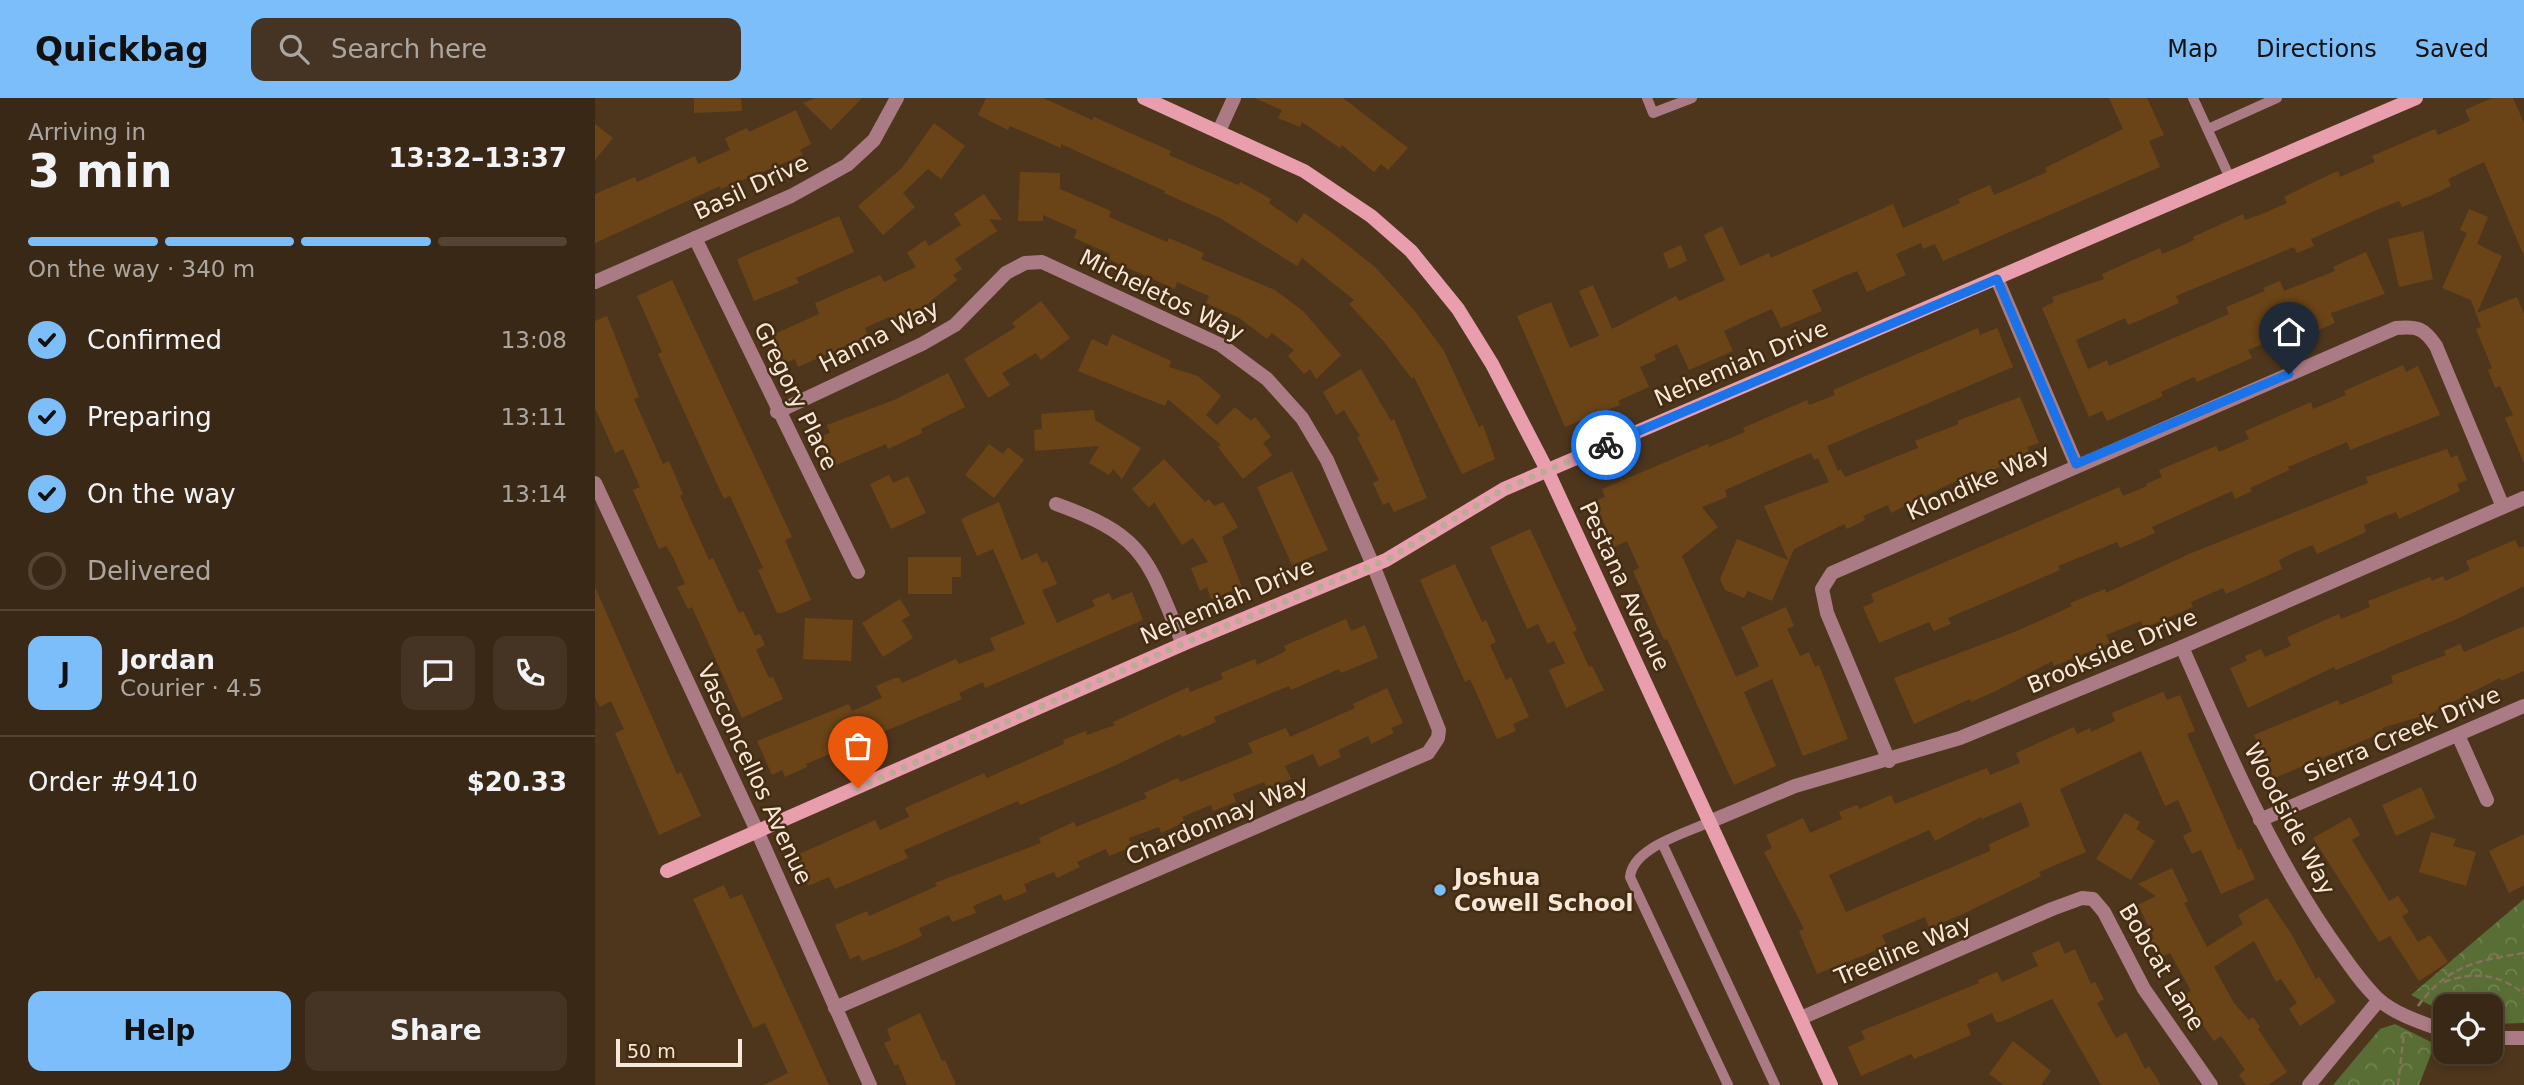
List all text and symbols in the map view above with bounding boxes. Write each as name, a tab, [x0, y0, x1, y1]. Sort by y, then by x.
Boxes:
search box	[251, 18, 741, 81]
text: Quickbag	[35, 30, 209, 69]
icon: search	[275, 30, 313, 68]
text: Search here	[331, 34, 487, 64]
text: Map	[2167, 35, 2218, 63]
text: Directions	[2256, 35, 2377, 63]
text: Saved	[2415, 35, 2489, 63]
text: Arriving in	[28, 119, 146, 145]
text: 13:32–13:37	[388, 143, 567, 173]
text: 3 min	[28, 144, 172, 198]
street label: Basil Drive	[690, 149, 812, 225]
street label: Micheletos Way	[1076, 244, 1248, 346]
text: On the way · 340 m	[28, 256, 255, 282]
street label: Hanna Way	[815, 295, 943, 377]
pin	[2259, 302, 2319, 374]
icon: home	[2270, 313, 2308, 351]
street label: Nehemiah Drive	[1650, 315, 1832, 411]
street label: Gregory Place	[749, 318, 843, 474]
icon: check	[28, 321, 66, 359]
text: Confirmed	[87, 325, 222, 355]
text: 13:08	[501, 327, 567, 353]
icon: check	[28, 398, 66, 436]
text: Preparing	[87, 402, 212, 432]
text: 13:11	[501, 404, 567, 430]
courier	[1571, 410, 1641, 480]
icon: bike	[1587, 426, 1625, 464]
street label: Klondike Way	[1902, 439, 2054, 525]
icon: check	[28, 475, 66, 513]
text: On the way	[87, 479, 236, 509]
text: 13:14	[501, 481, 567, 507]
street label: Pestana Avenue	[1574, 497, 1676, 675]
street label: Nehemiah Drive	[1136, 553, 1318, 649]
text: Delivered	[87, 556, 211, 586]
street label: Brookside Drive	[2023, 603, 2201, 699]
button: chat	[401, 636, 475, 710]
button: phone	[493, 636, 567, 710]
text: Jordan	[120, 645, 215, 675]
text: J	[60, 658, 70, 688]
street label: Vasconcellos Avenue	[693, 660, 817, 888]
text: Courier · 4.5	[120, 675, 263, 701]
street label: Sierra Creek Drive	[2300, 681, 2504, 787]
pin	[828, 716, 888, 788]
icon: bag	[839, 727, 877, 765]
street label: Woodside Way	[2239, 739, 2341, 899]
text: Order #9410	[28, 767, 198, 797]
text: $20.33	[467, 767, 567, 797]
street label: Chardonnay Way	[1122, 770, 1312, 870]
place label: Joshua Cowell School	[1452, 864, 1633, 916]
marker: Joshua Cowell School	[1432, 882, 1448, 898]
street label: Bobcat Lane	[2114, 899, 2210, 1035]
street label: Treeline Way	[1830, 910, 1975, 991]
button: Help	[28, 991, 291, 1071]
button: Share	[305, 991, 567, 1071]
map controls	[2433, 994, 2503, 1064]
button: locate	[2433, 994, 2503, 1064]
scale bar	[616, 1036, 742, 1068]
text: 50 m	[627, 1040, 676, 1062]

